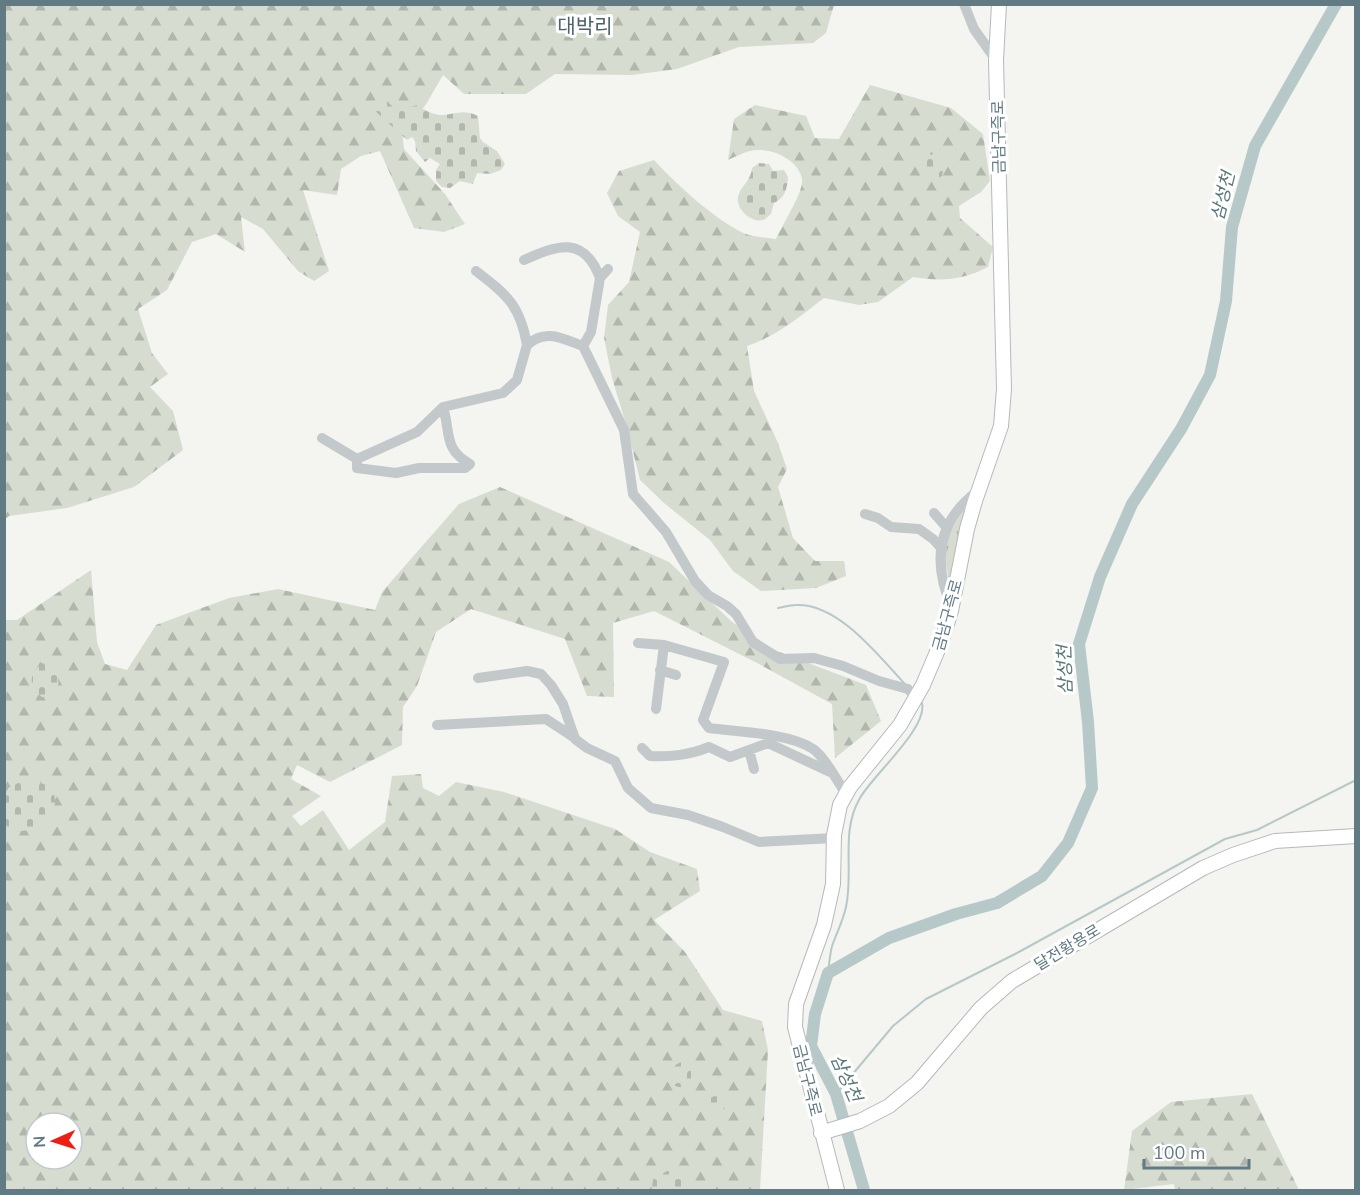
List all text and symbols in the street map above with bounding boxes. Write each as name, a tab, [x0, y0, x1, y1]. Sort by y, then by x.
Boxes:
district label: 대박리	[557, 13, 613, 40]
street label: 금남구즉로	[987, 100, 1011, 174]
water label: 삼성천	[1205, 167, 1241, 223]
street label: 금남구즉로	[928, 577, 968, 654]
water label: 삼성천	[1052, 642, 1078, 695]
street label: 달전황용로	[1030, 919, 1105, 976]
street label: 금남구즉로	[787, 1042, 827, 1119]
water label: 삼성천	[825, 1050, 868, 1108]
north arrow	[24, 1111, 84, 1171]
scale bar	[1144, 1132, 1249, 1170]
text: N	[29, 1135, 51, 1148]
text: 100 m	[1153, 1141, 1205, 1165]

